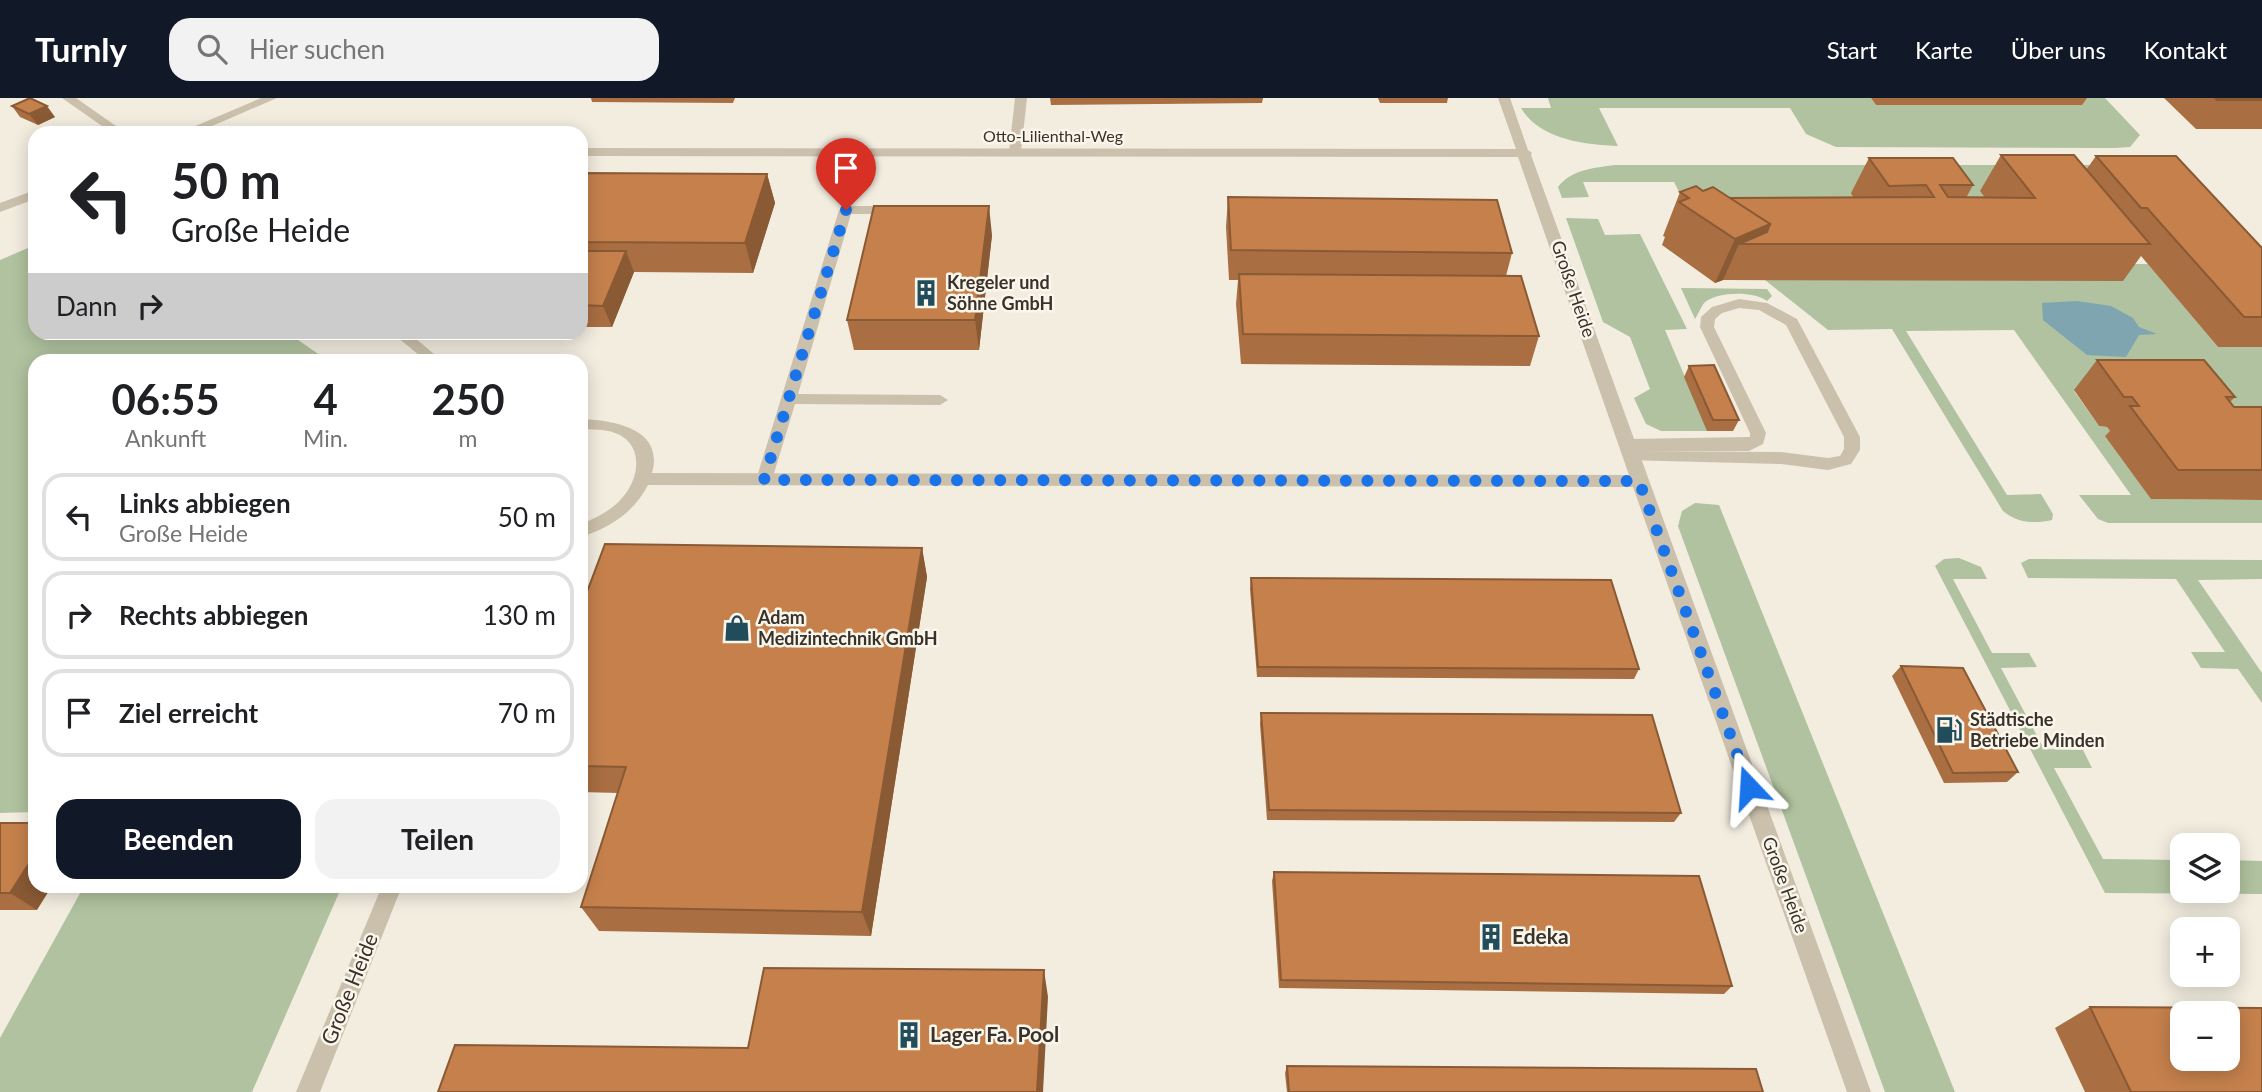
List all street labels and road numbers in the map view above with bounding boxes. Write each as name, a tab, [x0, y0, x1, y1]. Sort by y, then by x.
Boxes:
street label: Otto-Lilienthal-Weg	[983, 126, 1123, 145]
street label: Große Heide	[1547, 237, 1601, 340]
street label: Große Heide	[1758, 834, 1814, 936]
street label: Große Heide	[315, 929, 382, 1048]

